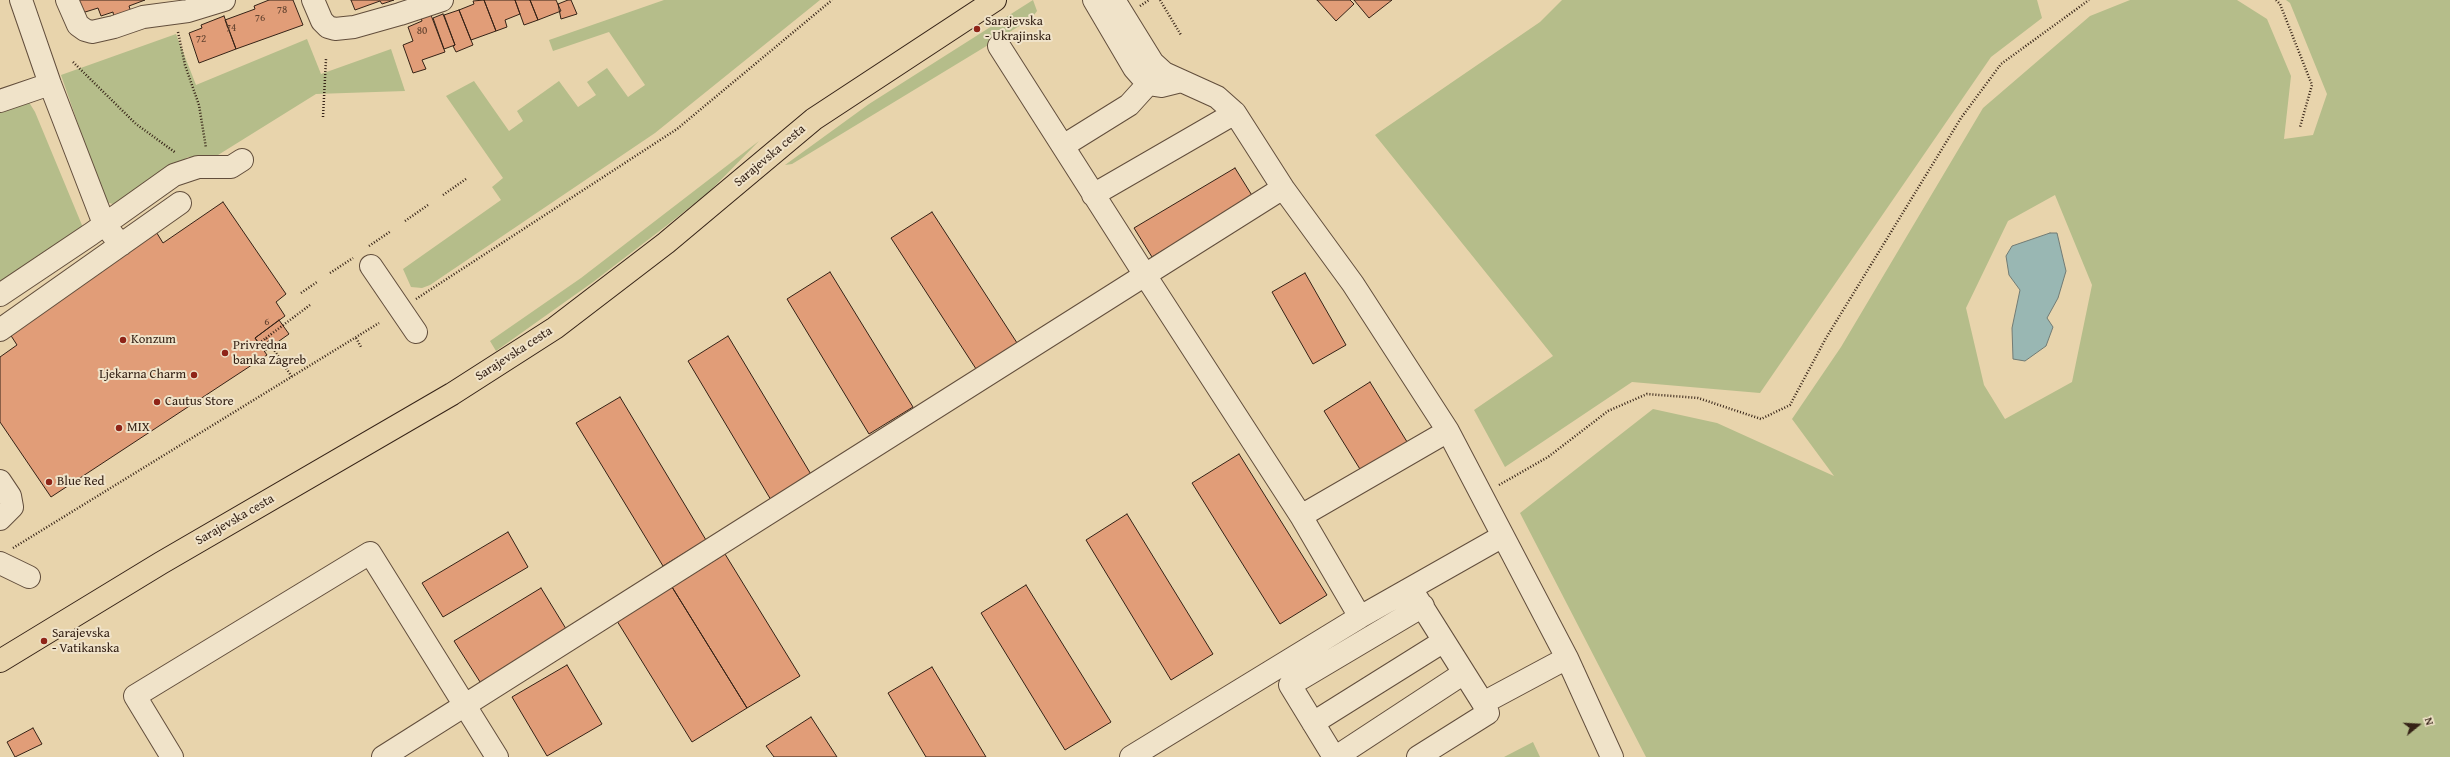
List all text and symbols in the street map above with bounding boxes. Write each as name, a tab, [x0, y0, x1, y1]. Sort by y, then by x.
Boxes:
house number: 78	[277, 3, 287, 17]
house number: 76	[255, 11, 265, 25]
place label: Sarajevska - Ukrajinska	[985, 14, 1051, 45]
house number: 74	[226, 21, 236, 35]
house number: 80	[417, 24, 427, 38]
marker: Sarajevska - Ukrajinska	[972, 24, 982, 34]
house number: 72	[196, 32, 206, 46]
street label: Sarajevska cesta	[731, 122, 809, 190]
house number: 6	[264, 315, 270, 329]
street label: Sarajevska cesta	[473, 323, 555, 385]
place label: Konzum	[131, 332, 176, 348]
marker: Konzum	[118, 335, 128, 345]
place label: Privredna banka Zagreb	[233, 338, 306, 369]
marker: Privredna banka Zagreb	[220, 348, 230, 358]
place label: Ljekarna Charm	[99, 367, 186, 383]
marker: Ljekarna Charm	[189, 370, 199, 380]
place label: Cautus Store	[165, 394, 234, 410]
marker: Cautus Store	[152, 397, 162, 407]
place label: MIX	[127, 420, 150, 436]
marker: MIX	[114, 423, 124, 433]
place label: Blue Red	[57, 474, 105, 490]
marker: Blue Red	[44, 477, 54, 487]
street label: Sarajevska cesta	[193, 491, 277, 549]
place label: Sarajevska - Vatikanska	[52, 626, 119, 657]
marker: Sarajevska - Vatikanska	[39, 636, 49, 646]
north arrow	[2398, 705, 2438, 745]
text: N	[2421, 715, 2438, 727]

